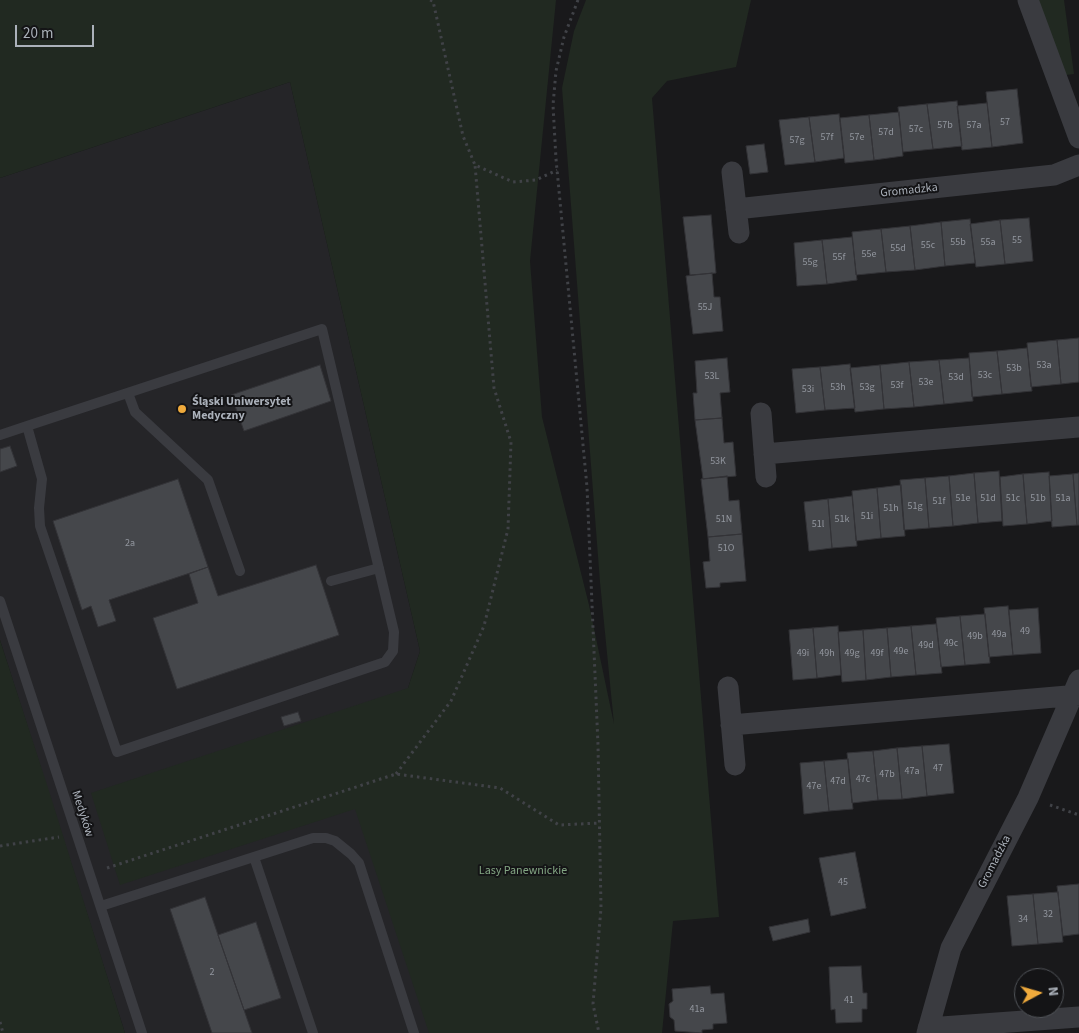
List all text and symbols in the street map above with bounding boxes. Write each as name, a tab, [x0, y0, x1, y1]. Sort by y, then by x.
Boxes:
scale bar	[18, 15, 96, 47]
text: 20 m	[23, 23, 53, 44]
house number: 57	[1000, 117, 1010, 129]
house number: 57b	[937, 120, 953, 132]
house number: 57a	[967, 120, 981, 132]
house number: 57c	[909, 124, 923, 136]
house number: 57d	[878, 127, 894, 139]
house number: 57f	[821, 132, 833, 144]
house number: 57e	[850, 132, 864, 144]
house number: 57g	[790, 135, 804, 147]
street label: Gromadzka	[880, 181, 938, 201]
house number: 55	[1012, 235, 1022, 247]
house number: 55b	[950, 237, 966, 249]
house number: 55a	[981, 237, 995, 249]
house number: 55c	[921, 240, 935, 252]
house number: 55d	[890, 243, 906, 255]
house number: 55e	[862, 249, 876, 261]
house number: 55f	[833, 252, 845, 264]
house number: 55g	[803, 257, 817, 269]
house number: 55J	[698, 302, 712, 314]
house number: 53a	[1037, 360, 1051, 372]
house number: 53b	[1006, 363, 1022, 375]
house number: 53c	[978, 370, 992, 382]
house number: 53L	[705, 371, 719, 383]
house number: 53d	[948, 372, 964, 384]
house number: 53e	[919, 377, 933, 389]
house number: 53f	[891, 380, 903, 392]
house number: 53h	[830, 382, 846, 394]
house number: 53g	[860, 382, 874, 394]
house number: 53i	[802, 384, 814, 396]
place label: Śląski Uniwersytet Medyczny	[192, 395, 291, 423]
marker: Śląski Uniwersytet Medyczny	[176, 403, 188, 415]
house number: 53K	[710, 456, 726, 468]
house number: 51e	[956, 493, 970, 505]
house number: 51d	[980, 493, 996, 505]
house number: 51c	[1006, 493, 1020, 505]
house number: 51b	[1030, 493, 1046, 505]
house number: 51a	[1056, 493, 1070, 505]
house number: 51f	[933, 496, 945, 508]
house number: 51g	[908, 501, 922, 513]
house number: 51h	[883, 503, 899, 515]
house number: 51i	[861, 511, 873, 523]
house number: 51N	[716, 514, 732, 526]
house number: 51k	[835, 514, 849, 526]
house number: 51l	[812, 519, 824, 531]
house number: 2a	[125, 538, 135, 550]
house number: 51O	[718, 543, 734, 555]
house number: 49	[1020, 626, 1030, 638]
house number: 49a	[992, 629, 1006, 641]
house number: 49b	[967, 631, 983, 643]
house number: 49c	[944, 638, 958, 650]
house number: 49d	[918, 640, 934, 652]
house number: 49e	[894, 646, 908, 658]
house number: 49i	[797, 648, 809, 660]
house number: 49h	[819, 648, 835, 660]
house number: 49g	[845, 648, 859, 660]
house number: 49f	[871, 648, 883, 660]
house number: 47	[933, 763, 943, 775]
house number: 47a	[905, 766, 919, 778]
house number: 47b	[879, 769, 895, 781]
house number: 47c	[856, 774, 870, 786]
house number: 47d	[830, 776, 846, 788]
house number: 47e	[807, 781, 821, 793]
street label: Medyków	[68, 789, 96, 839]
street label: Gromadzka	[976, 833, 1014, 891]
park label: Lasy Panewnickie	[479, 864, 567, 878]
house number: 45	[838, 877, 848, 889]
house number: 32	[1043, 909, 1053, 921]
house number: 34	[1018, 914, 1028, 926]
house number: 2	[210, 967, 214, 979]
north arrow	[1014, 968, 1064, 1018]
text: N	[1042, 986, 1063, 997]
house number: 41	[844, 995, 854, 1007]
house number: 41a	[690, 1004, 704, 1016]

